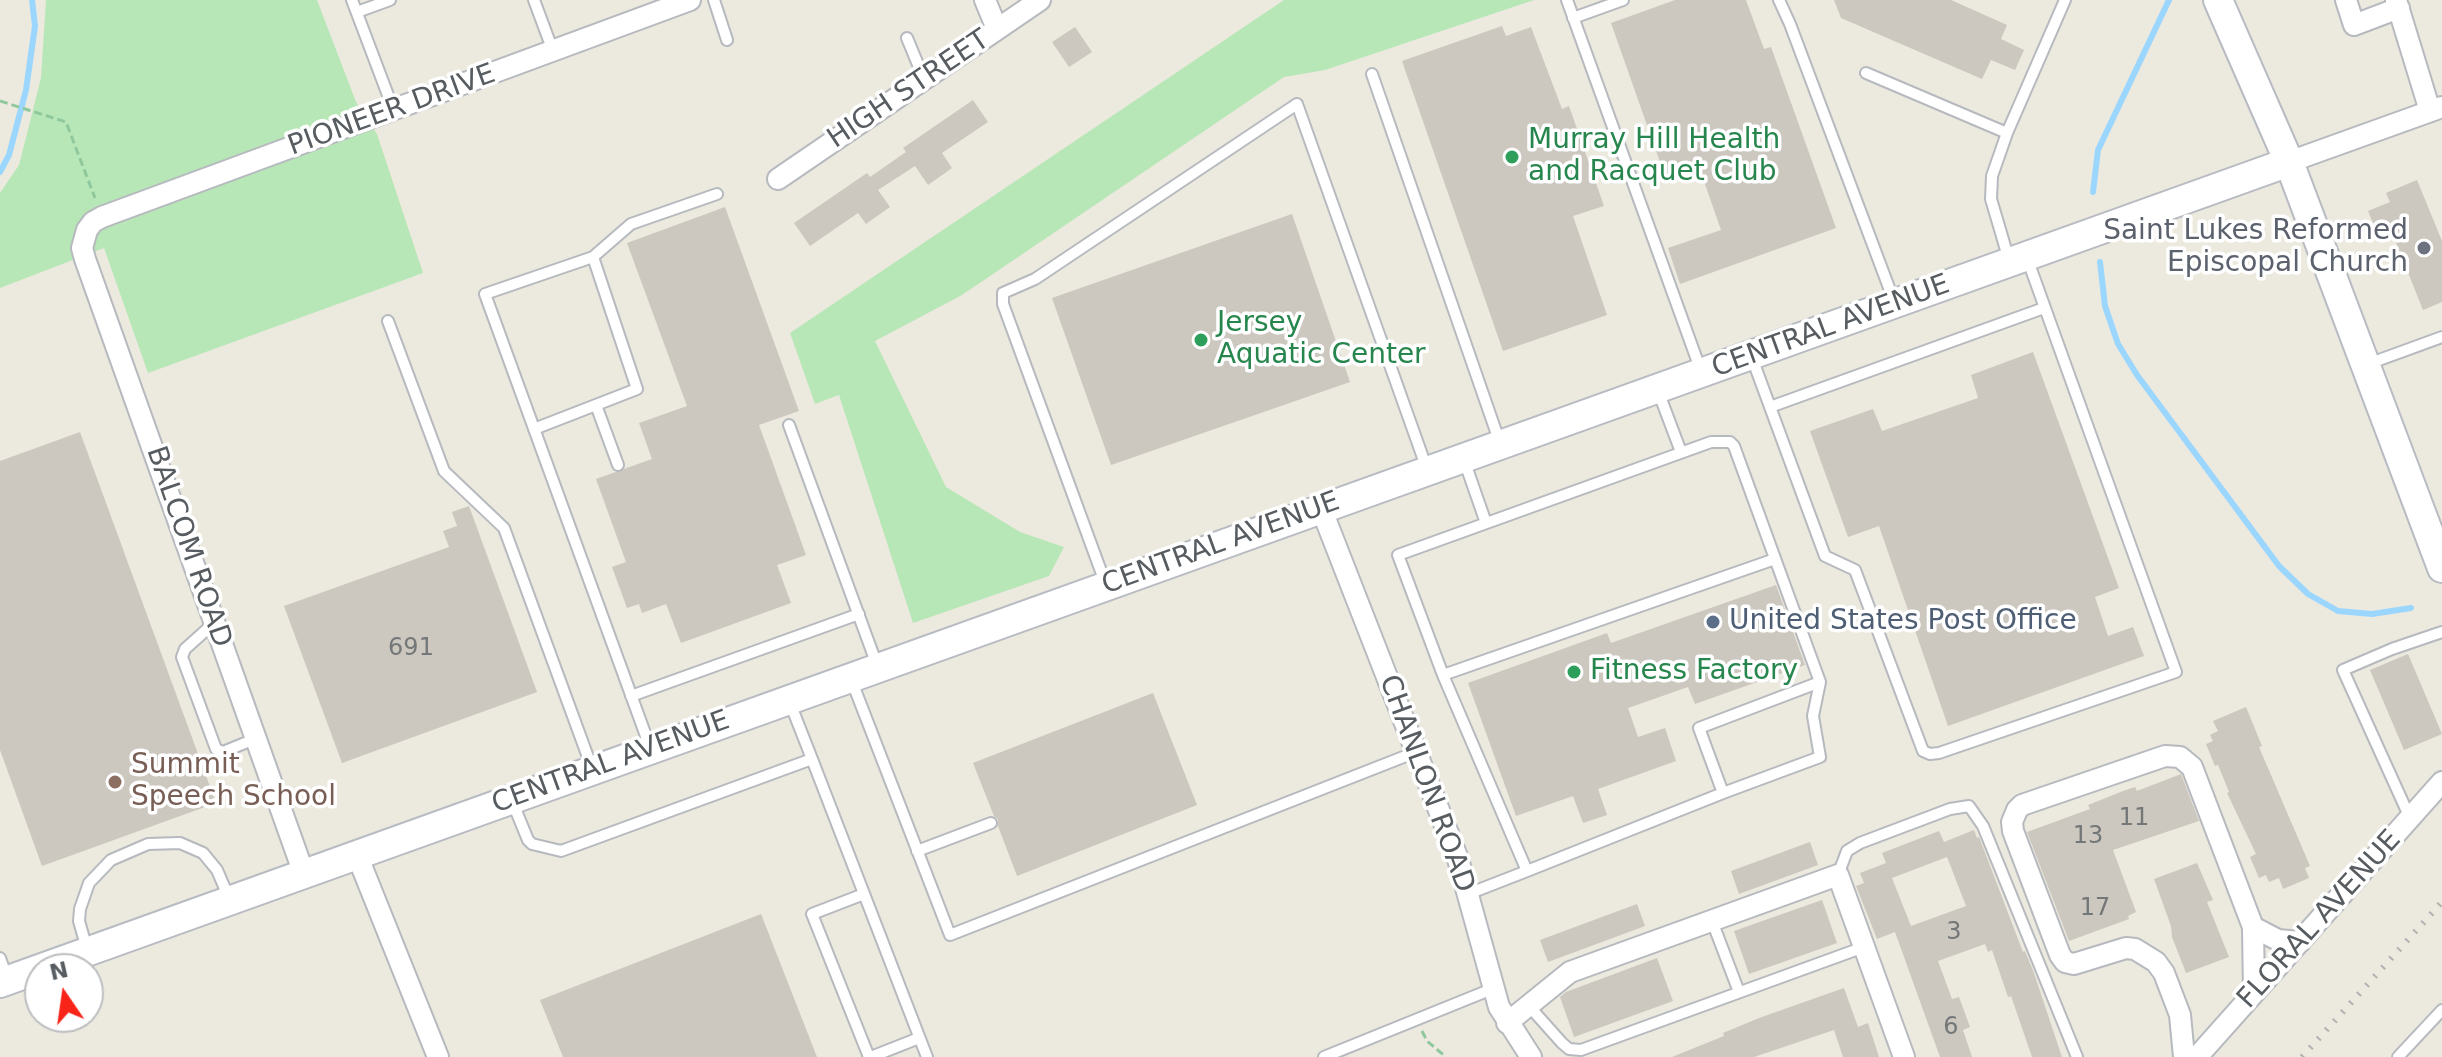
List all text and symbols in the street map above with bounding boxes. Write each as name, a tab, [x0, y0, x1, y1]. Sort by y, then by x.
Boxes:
street label: HIGH STREET	[822, 24, 996, 156]
street label: PIONEER DRIVE	[284, 58, 500, 164]
place label: Murray Hill Health and Racquet Club	[1528, 124, 1780, 190]
marker: Murray Hill Health and Racquet Club	[1503, 148, 1521, 166]
place label: Saint Lukes Reformed Episcopal Church	[2103, 215, 2408, 281]
marker: Saint Lukes Reformed Episcopal Church	[2415, 239, 2433, 257]
street label: CENTRAL AVENUE	[1708, 268, 1954, 386]
place label: Jersey Aquatic Center	[1217, 307, 1426, 373]
marker: Jersey Aquatic Center	[1192, 331, 1210, 349]
street label: BALCOM ROAD	[138, 442, 238, 652]
street label: CENTRAL AVENUE	[1098, 485, 1344, 603]
place label: United States Post Office	[1729, 605, 2077, 639]
marker: United States Post Office	[1704, 613, 1722, 631]
house number: 691	[388, 635, 434, 663]
place label: Fitness Factory	[1590, 655, 1798, 689]
marker: Fitness Factory	[1565, 663, 1583, 681]
street label: CHANLON ROAD	[1371, 671, 1481, 897]
street label: CENTRAL AVENUE	[488, 704, 734, 822]
place label: Summit Speech School	[131, 749, 336, 815]
marker: Summit Speech School	[106, 773, 124, 791]
house number: 11	[2119, 805, 2149, 833]
house number: 13	[2073, 823, 2103, 851]
street label: FLORAL AVENUE	[2231, 824, 2409, 1016]
house number: 17	[2080, 895, 2110, 923]
house number: 3	[1946, 919, 1962, 947]
north arrow	[24, 953, 104, 1033]
text: N	[47, 957, 71, 985]
house number: 6	[1943, 1014, 1959, 1042]

